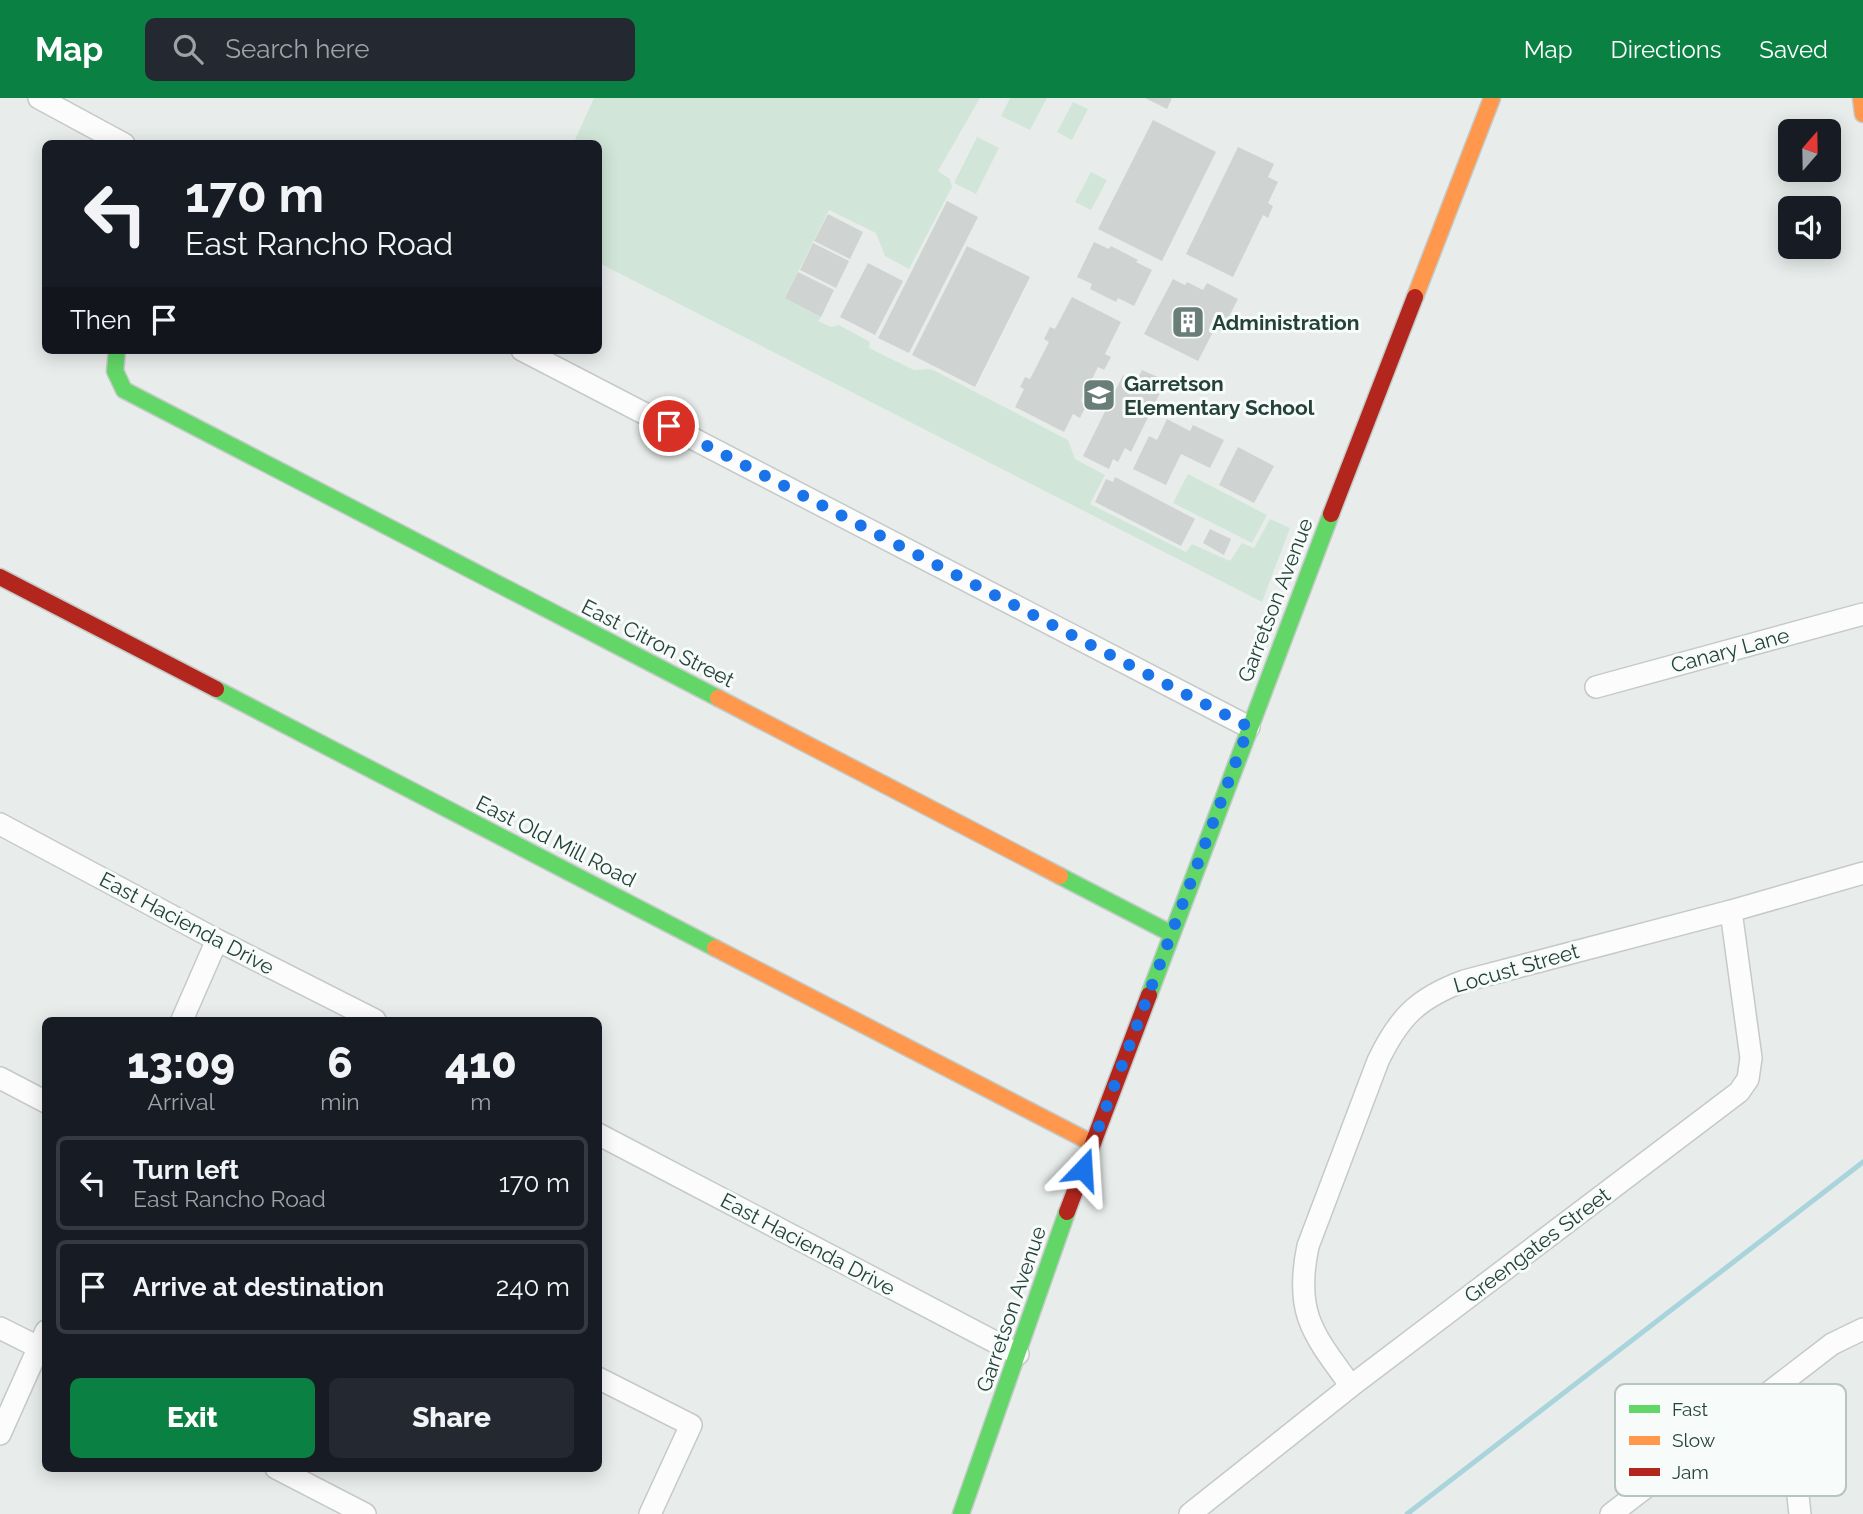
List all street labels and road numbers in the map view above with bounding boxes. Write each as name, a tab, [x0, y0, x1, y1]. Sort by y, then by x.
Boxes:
street label: Garretson Avenue	[1232, 515, 1318, 685]
street label: East Citron Street	[577, 594, 739, 692]
street label: Canary Lane	[1668, 622, 1792, 678]
street label: East Old Mill Road	[472, 790, 640, 892]
street label: East Hacienda Drive	[95, 866, 279, 980]
street label: Locust Street	[1450, 938, 1582, 998]
street label: Greengates Street	[1459, 1182, 1615, 1308]
street label: East Hacienda Drive	[716, 1187, 900, 1301]
street label: Garretson Avenue	[971, 1223, 1051, 1395]

